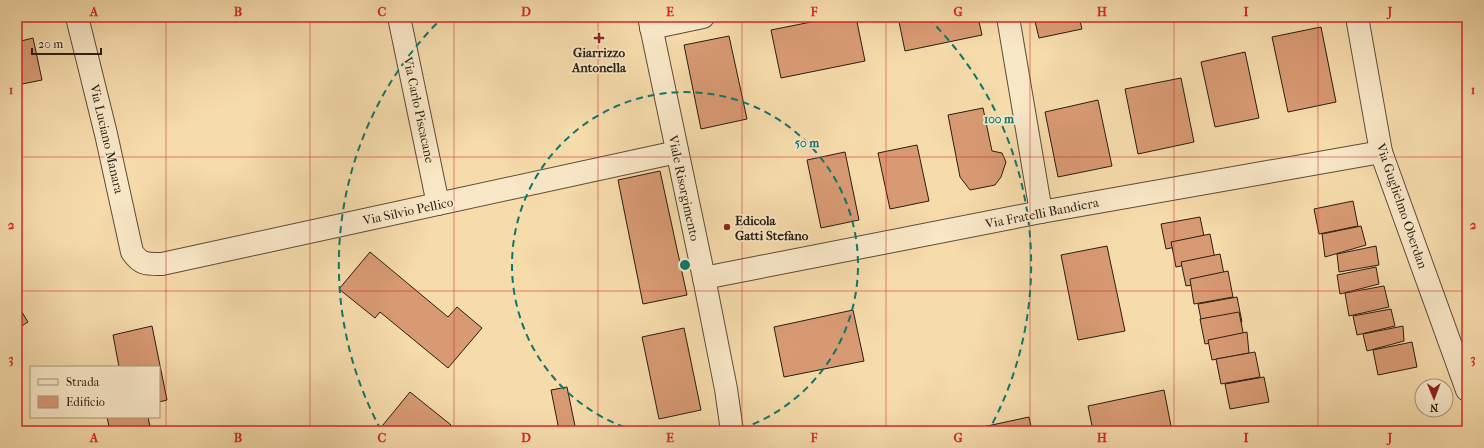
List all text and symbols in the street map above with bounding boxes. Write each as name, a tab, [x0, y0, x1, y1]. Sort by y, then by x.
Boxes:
text: A	[89, 4, 99, 19]
text: B	[234, 4, 243, 19]
text: C	[378, 4, 387, 19]
text: D	[521, 4, 531, 19]
text: E	[666, 4, 674, 19]
text: F	[810, 4, 818, 19]
text: G	[953, 4, 963, 19]
text: H	[1097, 4, 1108, 19]
text: I	[1243, 4, 1249, 19]
text: J	[1386, 4, 1393, 20]
scale bar	[32, 30, 101, 56]
marker: Giarrizzo Antonella	[594, 33, 604, 43]
text: 20 m	[38, 37, 63, 51]
place label: Giarrizzo Antonella	[571, 45, 627, 75]
street label: Via Carlo Piscacane	[400, 55, 438, 165]
text: 1	[9, 82, 14, 97]
street label: Via Luciano Manara	[87, 82, 127, 196]
text: 1	[1471, 82, 1476, 97]
text: 100 m	[984, 112, 1015, 126]
street label: Viale Risorgimento	[665, 133, 703, 243]
text: 50 m	[795, 136, 820, 150]
street label: Via Guglielmo Oberdan	[1373, 140, 1431, 271]
street label: Via Silvio Pellico	[361, 194, 455, 228]
street label: Via Fratelli Bandiera	[983, 194, 1101, 232]
place label: Edicola Gatti Stefano	[735, 213, 809, 243]
text: 2	[8, 217, 15, 232]
text: 2	[1470, 217, 1477, 232]
marker: Edicola Gatti Stefano	[722, 222, 732, 232]
centre of rings	[678, 258, 692, 272]
text: 3	[8, 351, 14, 367]
text: 3	[1470, 351, 1476, 367]
legend	[30, 366, 160, 418]
text: Strada	[66, 375, 100, 389]
north arrow	[1414, 378, 1454, 418]
text: Edificio	[66, 395, 105, 409]
text: N	[1429, 401, 1438, 414]
text: A	[89, 430, 99, 445]
text: B	[234, 430, 243, 445]
text: C	[378, 430, 387, 445]
text: D	[521, 430, 531, 445]
text: E	[666, 430, 674, 445]
text: F	[810, 430, 818, 445]
text: G	[953, 430, 963, 445]
text: H	[1097, 430, 1108, 445]
text: I	[1243, 430, 1249, 445]
text: J	[1386, 430, 1393, 446]

